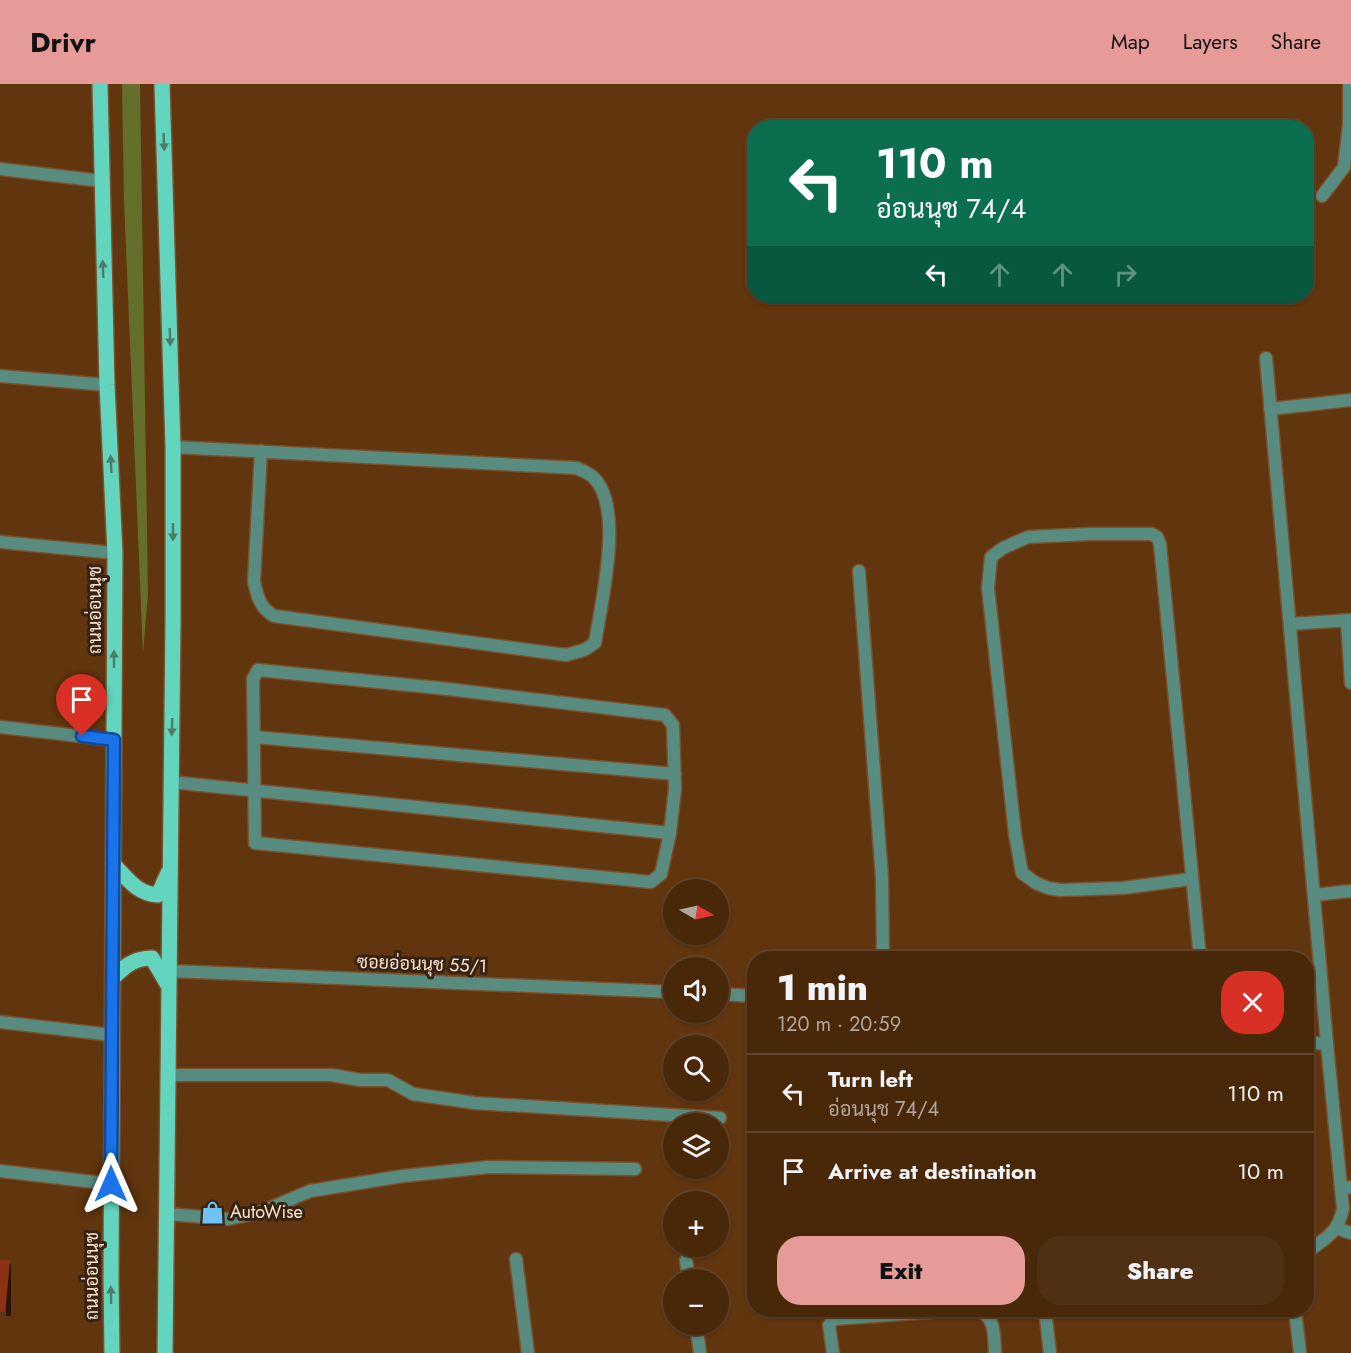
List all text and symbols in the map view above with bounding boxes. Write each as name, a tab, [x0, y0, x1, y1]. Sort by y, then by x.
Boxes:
text: Drivr	[30, 22, 96, 63]
text: Map	[1111, 27, 1150, 57]
text: Layers	[1183, 27, 1238, 57]
text: Share	[1271, 27, 1321, 57]
one-way arrow	[159, 133, 169, 152]
text: 110 m	[876, 133, 994, 194]
icon: left	[777, 144, 855, 222]
text: อ่อนนุช 74/4	[876, 189, 1026, 228]
icon: left	[920, 258, 953, 291]
icon: ahead	[983, 258, 1016, 291]
icon: ahead	[1046, 258, 1079, 291]
icon: right	[1109, 258, 1142, 291]
one-way arrow	[99, 259, 108, 278]
one-way arrow	[165, 328, 174, 347]
one-way arrow	[106, 454, 115, 473]
one-way arrow	[168, 523, 178, 542]
street label: ถนนอ่อนนุช	[82, 566, 108, 654]
one-way arrow	[109, 649, 119, 668]
pin	[56, 674, 107, 736]
icon: arrive	[65, 683, 98, 716]
one-way arrow	[167, 718, 177, 737]
north arrow	[663, 879, 729, 945]
map controls	[663, 879, 729, 1335]
street label: ซอยอ่อนนุช 55/1	[357, 949, 487, 979]
button: sound	[663, 957, 729, 1023]
text: 1 min	[777, 961, 868, 1013]
button: close	[1221, 971, 1284, 1034]
text: 120 m · 20:59	[777, 1010, 901, 1039]
button: search	[663, 1035, 729, 1101]
text: Turn left	[828, 1063, 913, 1095]
icon: left	[777, 1077, 810, 1110]
text: 110 m	[1227, 1077, 1284, 1109]
text: อ่อนนุช 74/4	[828, 1095, 939, 1124]
button: layers	[663, 1113, 729, 1179]
position arrow	[79, 1152, 143, 1216]
icon: arrive	[777, 1155, 810, 1188]
text: Arrive at destination	[828, 1155, 1037, 1187]
text: 10 m	[1237, 1155, 1284, 1187]
button: +	[663, 1191, 729, 1257]
shop icon: AutoWise	[199, 1199, 225, 1225]
place label: AutoWise	[230, 1199, 303, 1225]
street label: ถนนอ่อนนุช	[79, 1232, 105, 1320]
button: Exit	[777, 1236, 1025, 1305]
button: Share	[1037, 1236, 1284, 1305]
button: −	[663, 1269, 729, 1335]
one-way arrow	[106, 1285, 116, 1304]

